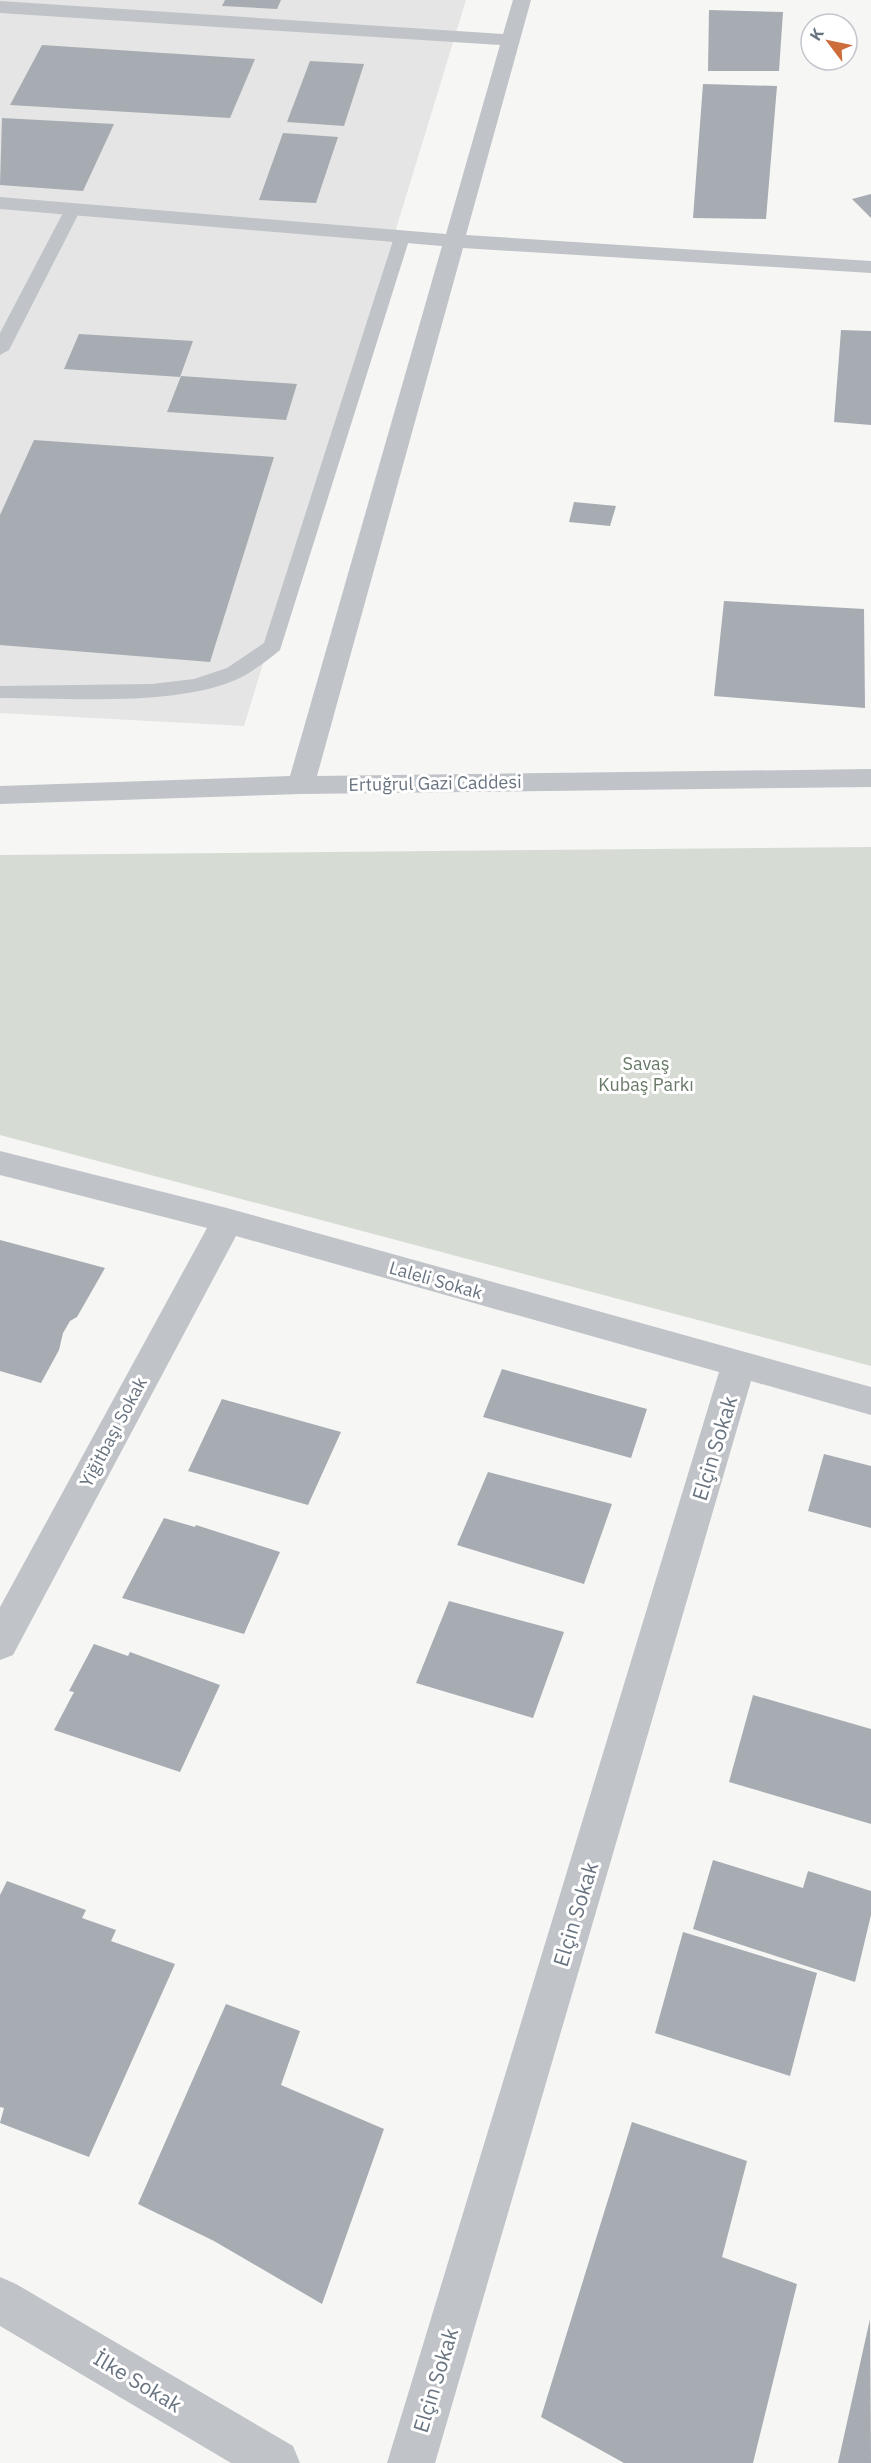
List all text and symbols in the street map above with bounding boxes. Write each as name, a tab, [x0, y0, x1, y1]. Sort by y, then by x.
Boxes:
north arrow	[799, 12, 859, 72]
text: K	[805, 24, 828, 44]
street label: Ertuğrul Gazi Caddesi	[348, 770, 522, 796]
park label: Savaş Kubaş Parkı	[598, 1052, 694, 1096]
street label: Laleli Sokak	[387, 1256, 486, 1304]
street label: Yiğitbaşı Sokak	[74, 1372, 152, 1491]
street label: Elçin Sokak	[685, 1392, 743, 1504]
street label: Elçin Sokak	[546, 1858, 604, 1970]
street label: Elçin Sokak	[406, 2324, 464, 2436]
street label: İlke Sokak	[89, 2344, 187, 2418]

